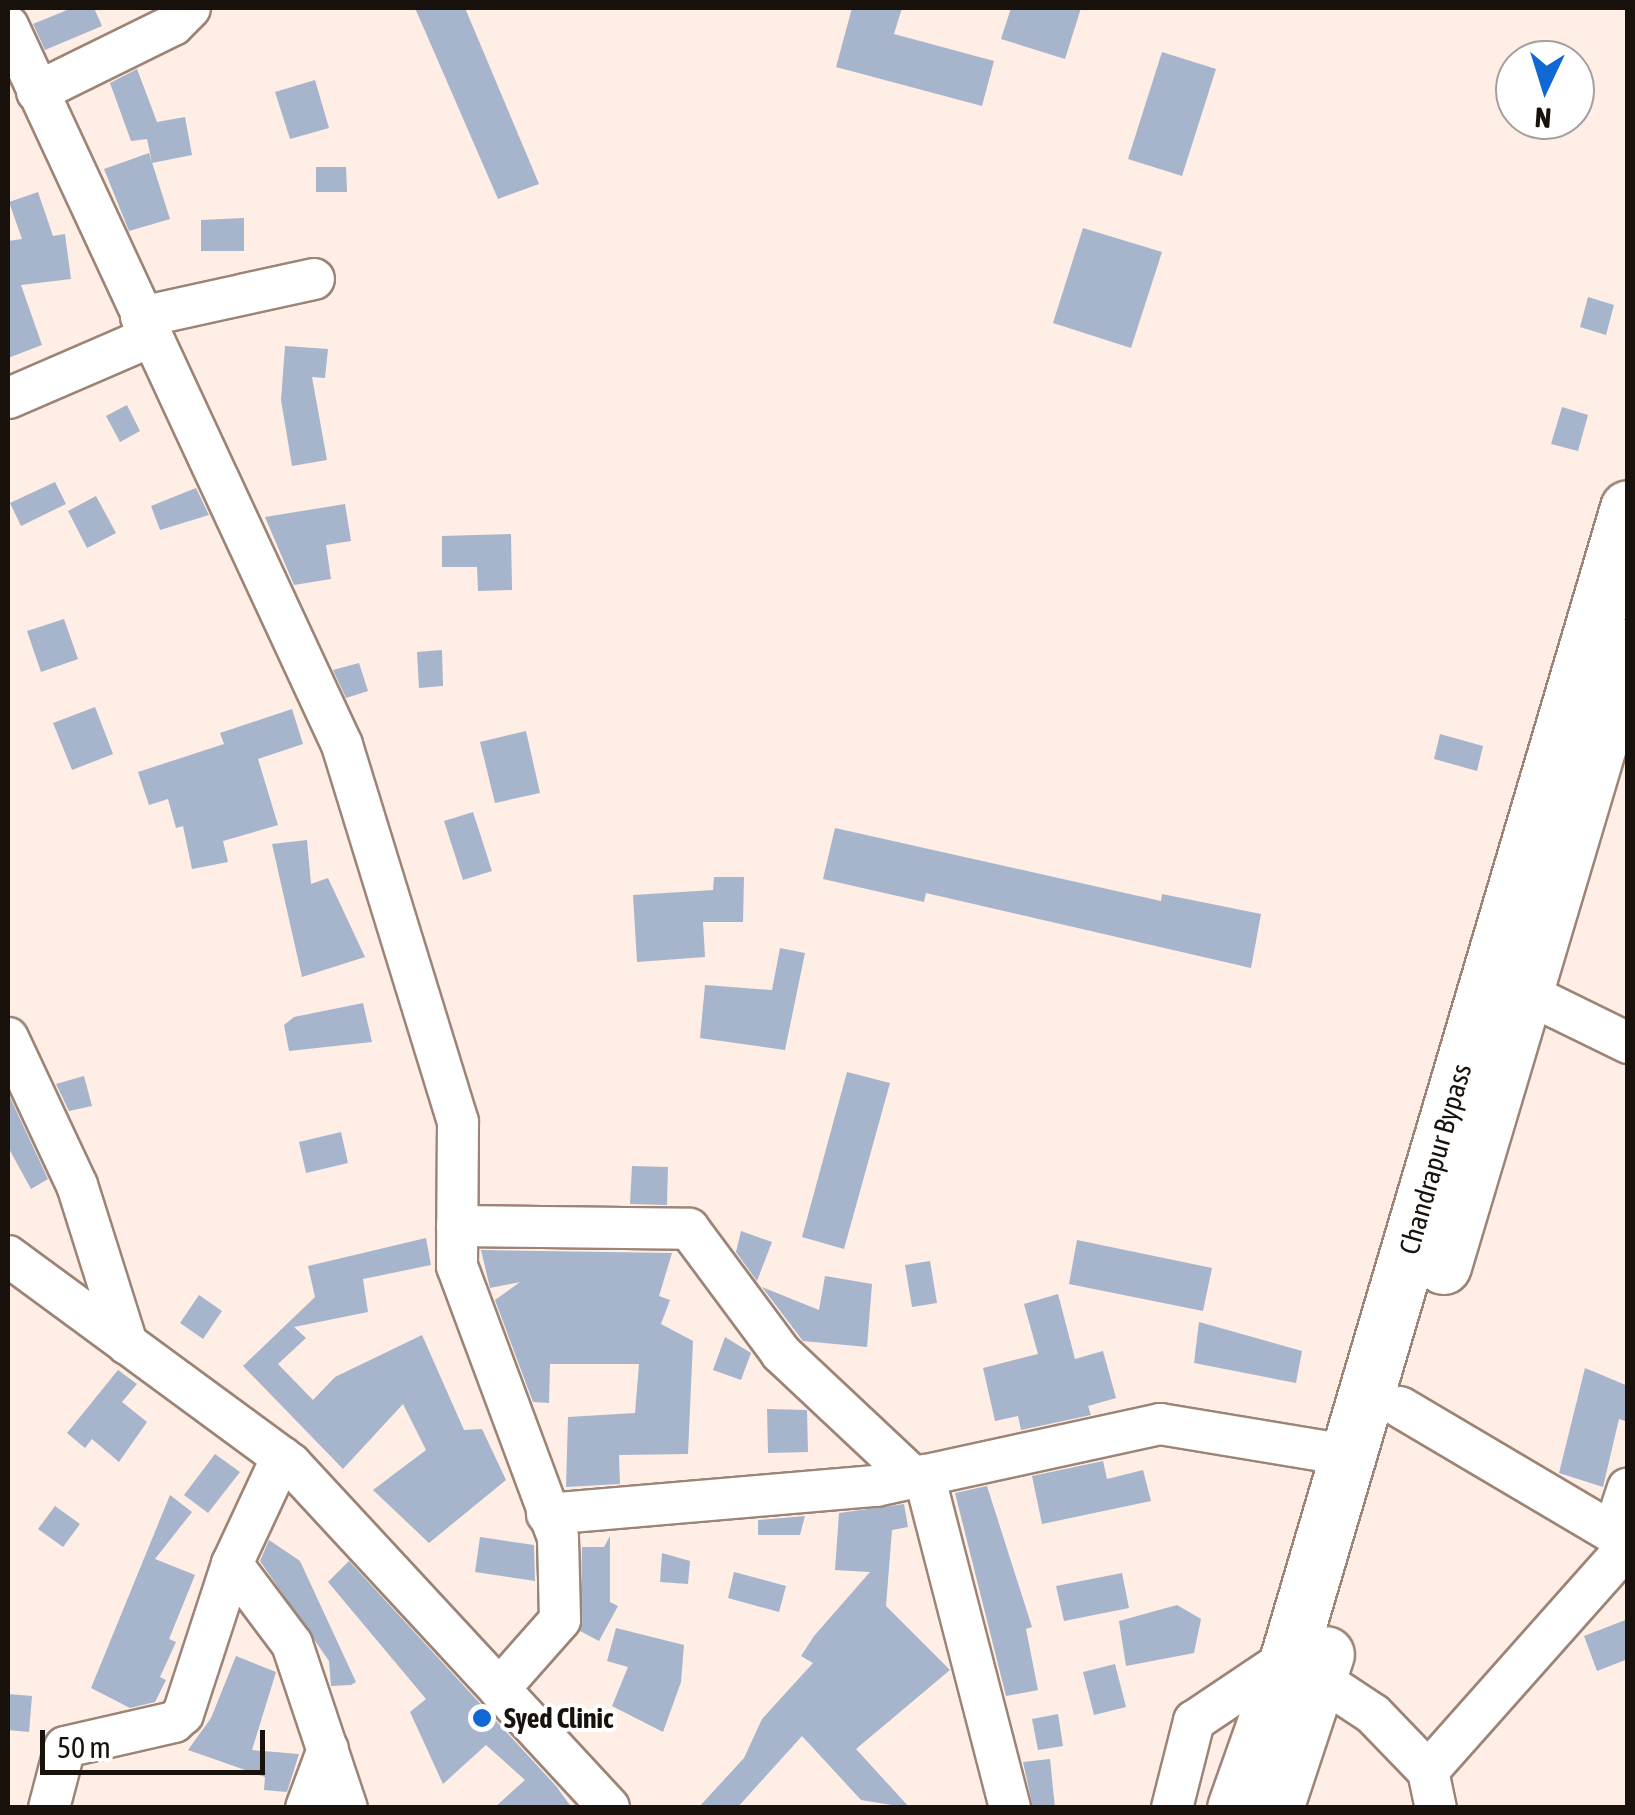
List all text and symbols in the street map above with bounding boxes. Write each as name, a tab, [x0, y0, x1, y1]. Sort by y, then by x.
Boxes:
north arrow	[1495, 40, 1595, 140]
text: N	[1534, 101, 1552, 134]
street label: Chandrapur Bypass	[1392, 1060, 1478, 1258]
place label: Syed Clinic	[504, 1701, 613, 1735]
marker: Syed Clinic	[469, 1705, 495, 1731]
scale bar	[45, 1710, 270, 1772]
text: 50 m	[57, 1730, 111, 1764]

